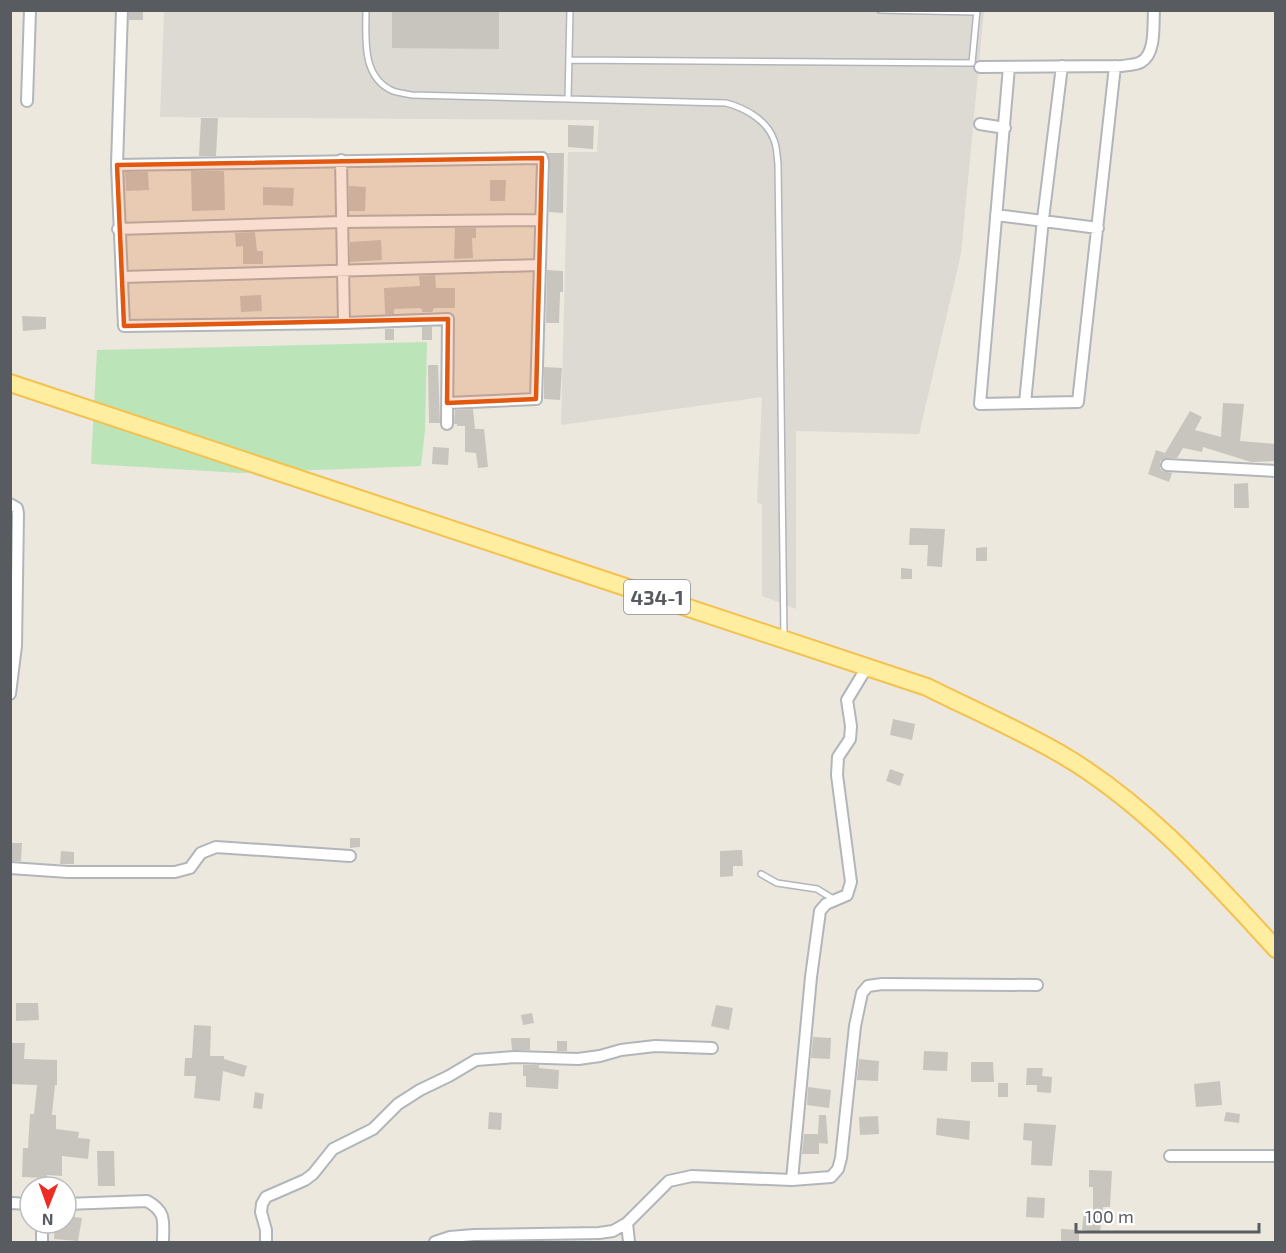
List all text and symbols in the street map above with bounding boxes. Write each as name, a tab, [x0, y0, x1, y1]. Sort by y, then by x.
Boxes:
road number: 434-1	[624, 580, 690, 614]
north arrow	[18, 1175, 78, 1235]
scale bar	[1076, 1196, 1259, 1234]
text: 100 m	[1085, 1205, 1134, 1227]
text: N	[42, 1211, 54, 1230]

